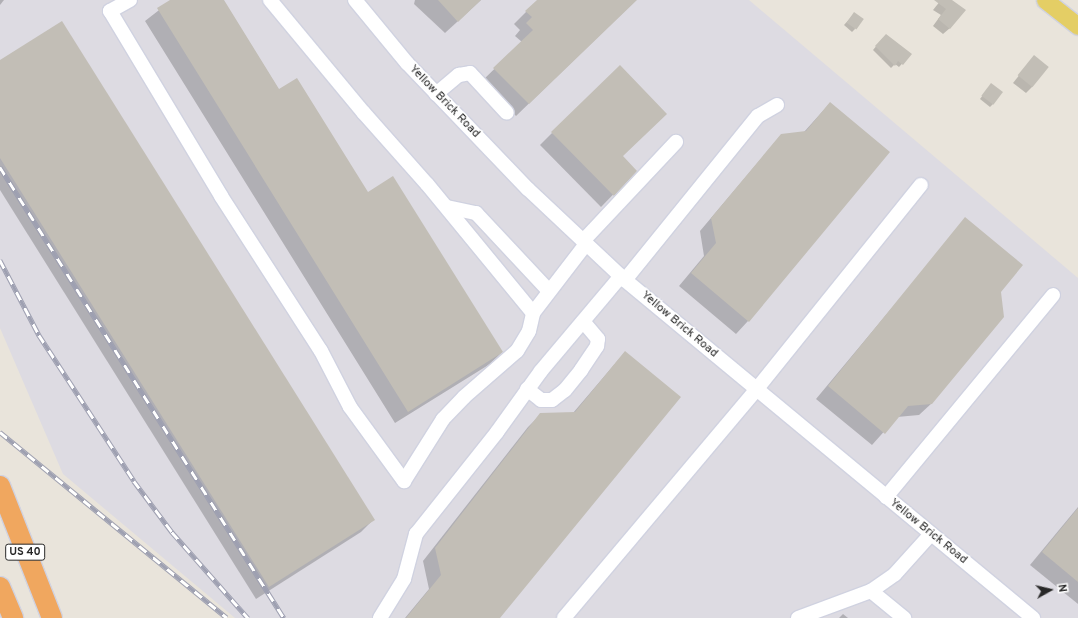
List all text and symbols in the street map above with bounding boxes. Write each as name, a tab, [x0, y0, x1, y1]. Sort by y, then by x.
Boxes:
street label: Yellow Brick Road	[406, 63, 482, 141]
street label: Yellow Brick Road	[638, 289, 720, 361]
street label: Yellow Brick Road	[886, 496, 970, 568]
road number: US 40	[5, 543, 45, 561]
north arrow	[1030, 570, 1070, 610]
text: N	[1054, 583, 1069, 593]

